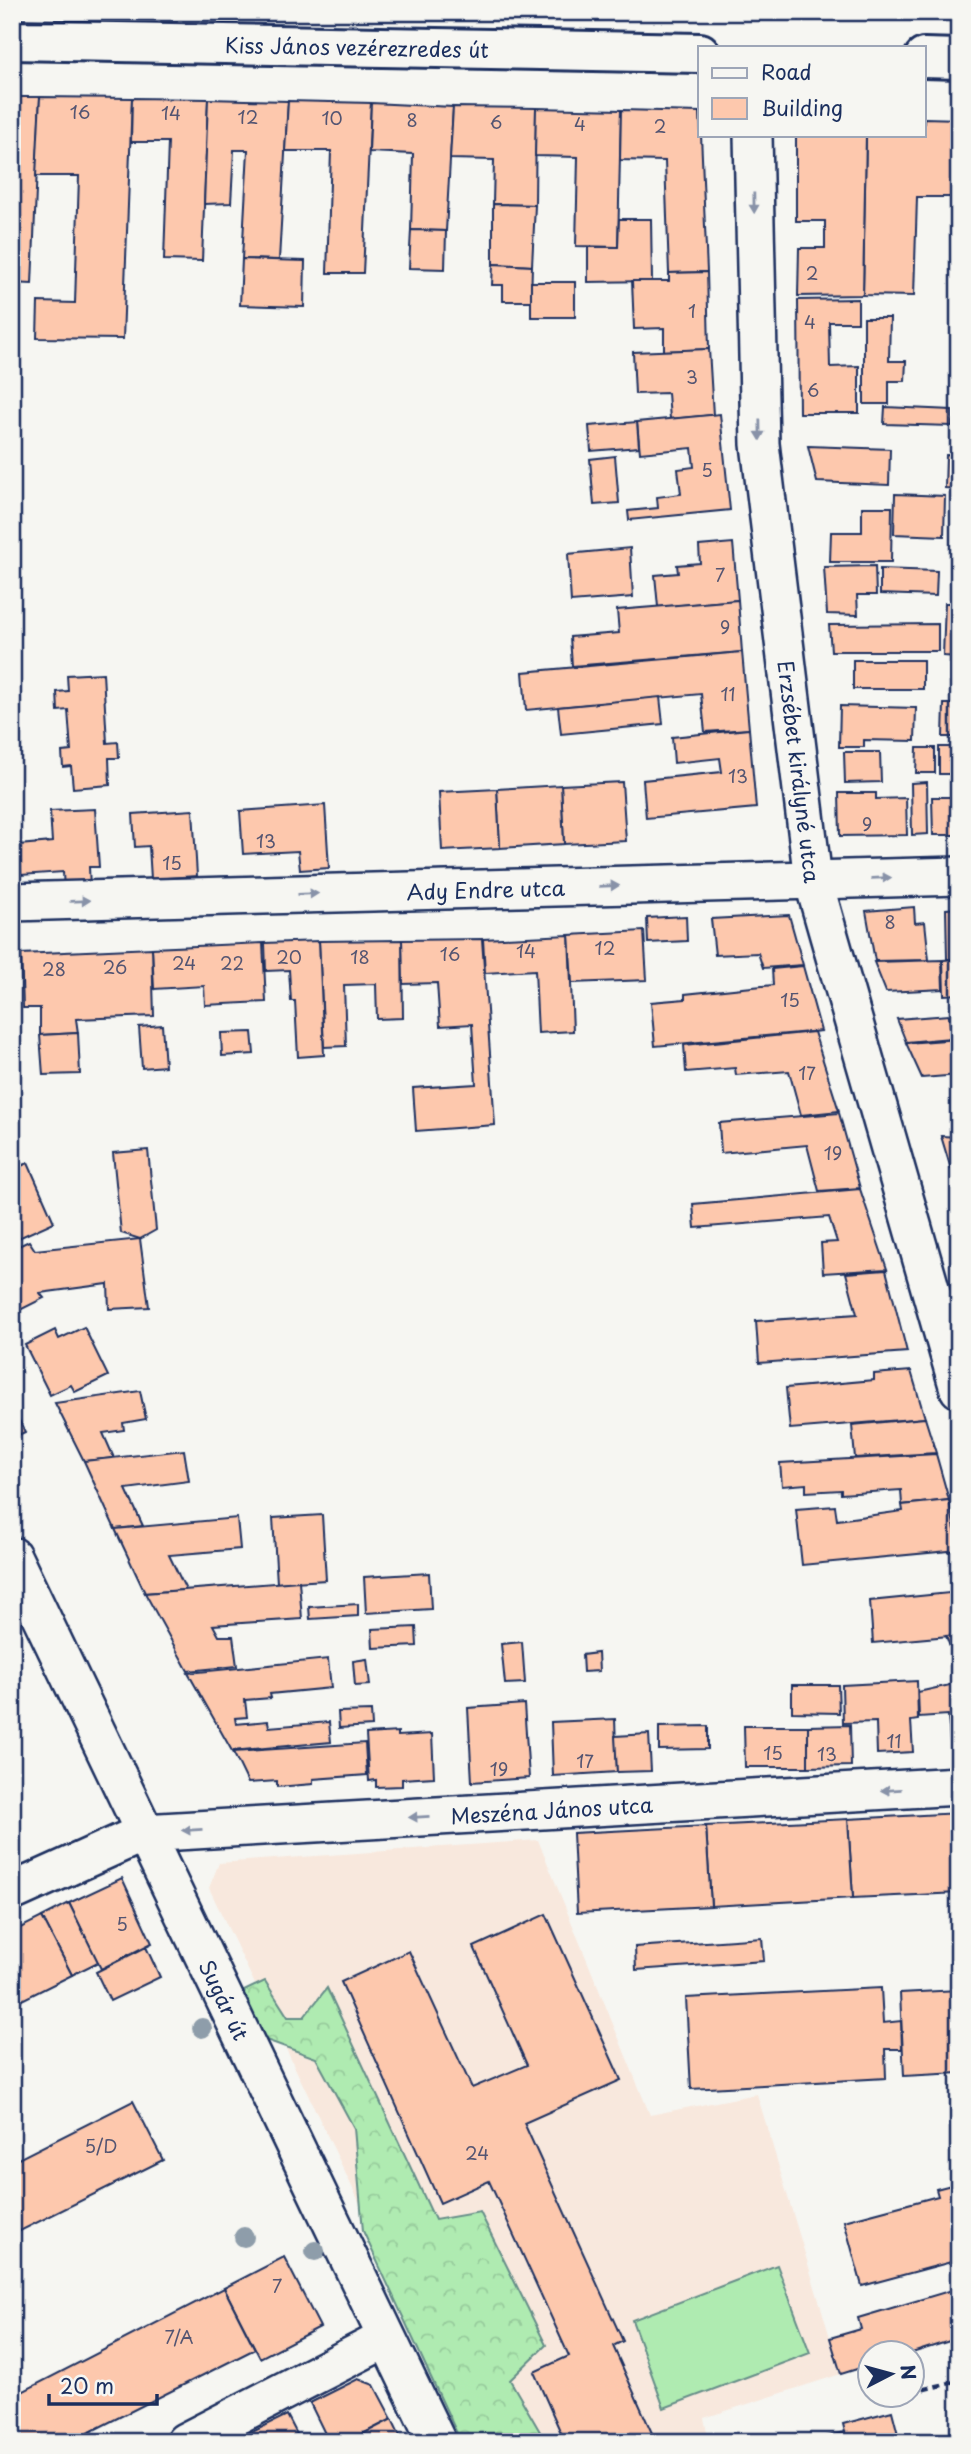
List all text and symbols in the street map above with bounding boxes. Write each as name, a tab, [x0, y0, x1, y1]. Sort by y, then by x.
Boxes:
street label: Kiss János vezérezredes út	[225, 28, 489, 65]
legend	[698, 46, 926, 136]
text: Road	[761, 55, 812, 87]
text: Building	[761, 91, 843, 123]
house number: 16	[70, 98, 90, 125]
house number: 14	[161, 99, 181, 126]
house number: 12	[238, 103, 258, 130]
house number: 10	[321, 104, 343, 131]
house number: 8	[406, 106, 418, 133]
house number: 6	[490, 108, 502, 135]
house number: 4	[574, 110, 586, 137]
house number: 2	[654, 112, 666, 139]
one-way arrow	[748, 192, 760, 214]
house number: 2	[806, 259, 818, 286]
house number: 1	[688, 297, 696, 324]
house number: 4	[804, 308, 816, 335]
house number: 3	[686, 363, 698, 390]
house number: 6	[807, 376, 819, 403]
one-way arrow	[754, 420, 766, 442]
house number: 5	[701, 456, 713, 483]
house number: 7	[715, 561, 725, 588]
house number: 9	[720, 613, 730, 640]
street label: Erzsébet királyné utca	[770, 659, 829, 884]
house number: 11	[720, 680, 736, 707]
house number: 13	[728, 762, 748, 789]
house number: 9	[862, 810, 872, 837]
house number: 13	[256, 827, 276, 854]
house number: 15	[162, 849, 182, 876]
street label: Ady Endre utca	[406, 871, 566, 907]
one-way arrow	[871, 872, 893, 884]
one-way arrow	[598, 880, 620, 891]
one-way arrow	[297, 888, 319, 900]
one-way arrow	[70, 895, 92, 906]
house number: 8	[884, 908, 896, 935]
house number: 12	[595, 934, 615, 961]
house number: 14	[516, 937, 536, 964]
house number: 16	[440, 940, 460, 967]
house number: 20	[276, 943, 302, 970]
house number: 18	[350, 943, 370, 970]
house number: 24	[172, 949, 196, 976]
house number: 22	[220, 949, 244, 976]
house number: 26	[103, 953, 127, 980]
house number: 28	[42, 955, 66, 982]
house number: 15	[780, 986, 800, 1013]
house number: 17	[798, 1059, 816, 1086]
house number: 19	[824, 1139, 842, 1166]
house number: 11	[886, 1727, 902, 1754]
house number: 15	[763, 1739, 783, 1766]
house number: 13	[817, 1740, 837, 1767]
house number: 17	[576, 1747, 594, 1774]
house number: 19	[490, 1755, 508, 1782]
one-way arrow	[879, 1784, 901, 1795]
street label: Meszéna János utca	[450, 1788, 654, 1831]
one-way arrow	[408, 1812, 430, 1823]
one-way arrow	[181, 1825, 203, 1836]
house number: 5	[116, 1910, 128, 1937]
street label: Sugár út	[192, 1954, 258, 2045]
house number: 5/D	[84, 2132, 118, 2159]
house number: 24	[465, 2139, 489, 2166]
house number: 7	[272, 2272, 282, 2299]
house number: 7/A	[164, 2323, 194, 2350]
north arrow	[856, 2338, 926, 2408]
scale bar	[49, 2363, 158, 2407]
text: N	[894, 2363, 924, 2381]
text: 20 m	[60, 2369, 114, 2401]

